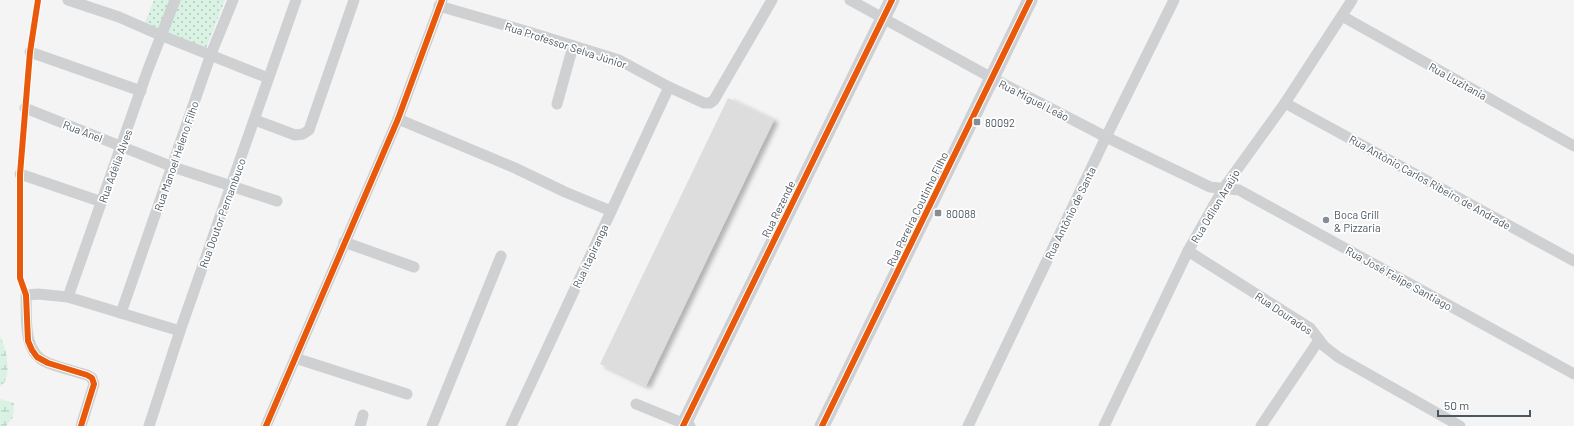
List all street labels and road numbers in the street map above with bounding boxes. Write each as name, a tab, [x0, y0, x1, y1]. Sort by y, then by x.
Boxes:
street label: Rua Professor Selva Júnior	[503, 19, 629, 71]
street label: Rua Luzitania	[1427, 60, 1489, 102]
street label: Rua Miguel Leão	[997, 77, 1071, 123]
street label: Rua Manoel Heleno Filho	[151, 99, 201, 213]
street label: Rua Anel	[61, 118, 105, 144]
street label: Rua Adélia Alves	[96, 127, 134, 205]
street label: Rua Antônio Carlos Ribeiro de Andrade	[1347, 132, 1513, 232]
street label: Rua Pereira Coutinho Filho	[884, 150, 950, 268]
street label: Rua Doutor Pernambuco	[196, 156, 248, 270]
street label: Rua Antônio de Santa	[1042, 165, 1098, 261]
street label: Rua Odilon Araújo	[1188, 167, 1242, 245]
street label: Rua Rezende	[759, 178, 797, 239]
street label: Rua Itapiranga	[570, 222, 610, 290]
street label: Rua José Felipe Santiago	[1344, 243, 1454, 313]
street label: Rua Dourados	[1253, 289, 1315, 337]

